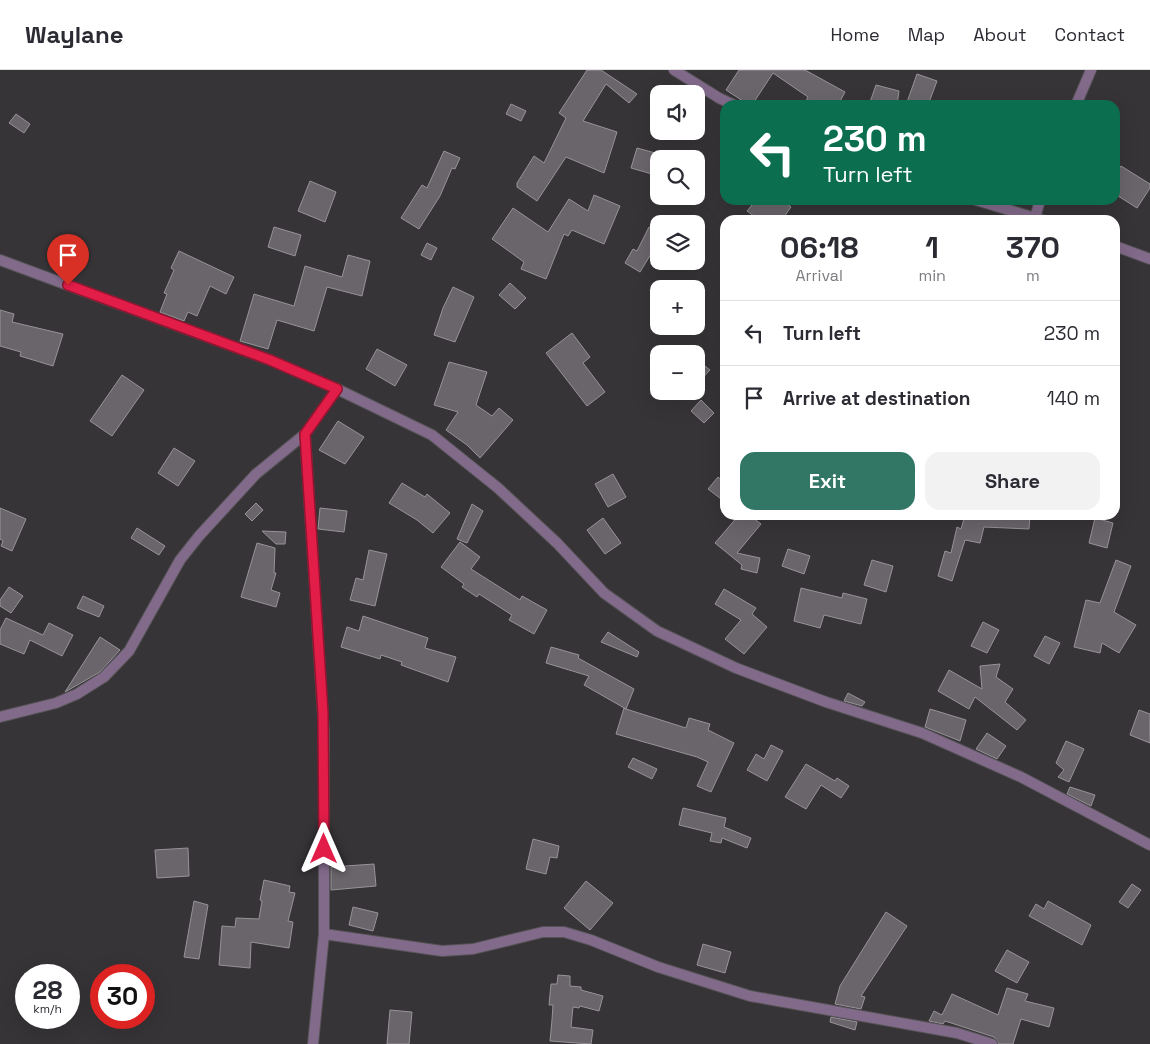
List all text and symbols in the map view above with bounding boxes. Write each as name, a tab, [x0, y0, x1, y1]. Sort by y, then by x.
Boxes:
text: Waylane	[25, 19, 124, 50]
text: Home	[831, 23, 880, 46]
text: Map	[908, 23, 945, 46]
text: About	[973, 23, 1027, 46]
text: Contact	[1055, 23, 1125, 46]
map controls	[650, 85, 705, 400]
button: sound	[650, 85, 705, 140]
text: 230 m	[823, 117, 927, 161]
icon: left	[740, 120, 805, 185]
button: search	[650, 150, 705, 205]
text: Turn left	[823, 160, 913, 188]
button: layers	[650, 215, 705, 270]
text: 06:18	[780, 228, 858, 267]
text: 1	[925, 228, 939, 267]
text: 370	[1006, 228, 1060, 267]
pin	[47, 234, 89, 285]
icon: arrive	[54, 241, 82, 269]
text: Arrival	[795, 265, 843, 286]
text: min	[918, 265, 946, 286]
text: m	[1026, 265, 1040, 286]
button: +	[650, 280, 705, 335]
icon: left	[740, 319, 768, 347]
text: Turn left	[783, 321, 861, 346]
text: 230 m	[1044, 321, 1100, 346]
button: −	[650, 345, 705, 400]
icon: arrive	[740, 384, 768, 412]
text: Arrive at destination	[783, 386, 971, 411]
text: 140 m	[1047, 386, 1100, 411]
button: Exit	[740, 452, 915, 510]
button: Share	[925, 452, 1100, 510]
position arrow	[297, 822, 349, 874]
speed limit sign: 30	[90, 964, 155, 1029]
text: 28	[33, 974, 62, 1006]
text: km/h	[33, 1001, 62, 1017]

